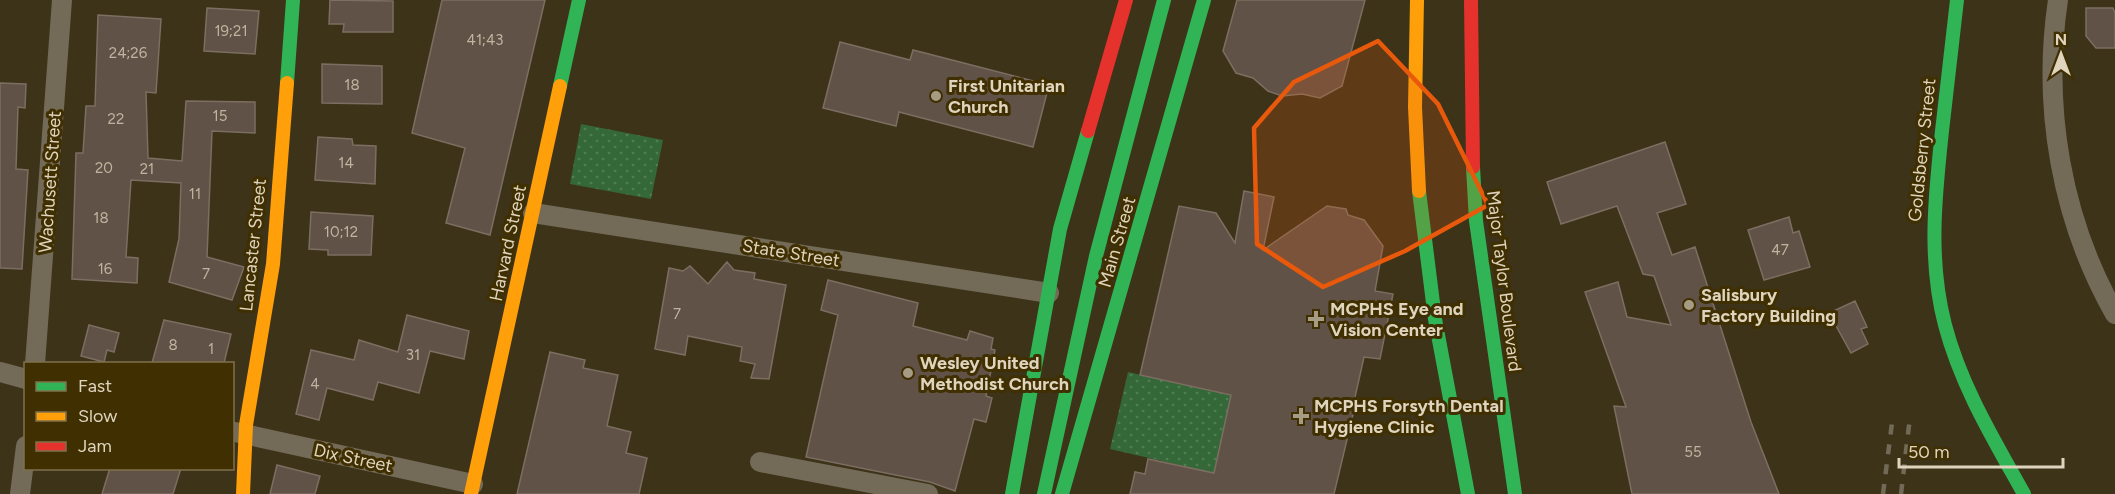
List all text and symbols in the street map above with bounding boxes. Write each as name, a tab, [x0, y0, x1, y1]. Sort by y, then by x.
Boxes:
house number: 19;21	[214, 22, 248, 40]
north arrow	[2031, 24, 2091, 84]
text: N	[2055, 30, 2067, 49]
house number: 41;43	[467, 31, 503, 49]
house number: 24;26	[109, 44, 148, 62]
place label: First Unitarian Church	[948, 75, 1065, 118]
house number: 18	[344, 76, 360, 94]
street label: Goldsberry Street	[1904, 77, 1940, 223]
marker: First Unitarian Church	[929, 89, 943, 103]
house number: 15	[213, 107, 227, 125]
street label: Wachusett Street	[34, 110, 66, 254]
house number: 22	[108, 110, 124, 128]
house number: 14	[338, 154, 354, 172]
house number: 20	[95, 159, 113, 177]
house number: 21	[140, 160, 154, 178]
street label: Lancaster Street	[235, 177, 271, 312]
street label: Harvard Street	[485, 183, 531, 303]
house number: 11	[189, 185, 201, 203]
street label: Major Taylor Boulevard	[1482, 189, 1526, 373]
street label: Main Street	[1094, 194, 1141, 290]
house number: 18	[93, 209, 109, 227]
house number: 10;12	[324, 223, 358, 241]
street label: State Street	[741, 234, 842, 272]
house number: 47	[1771, 241, 1789, 259]
house number: 16	[98, 260, 113, 278]
house number: 7	[202, 265, 210, 283]
place label: Salisbury Factory Building	[1701, 284, 1836, 327]
place label: MCPHS Eye and Vision Center	[1330, 298, 1464, 341]
marker: Salisbury Factory Building	[1682, 298, 1696, 312]
house number: 7	[673, 305, 681, 323]
marker: MCPHS Eye and Vision Center	[1307, 310, 1325, 328]
house number: 8	[168, 336, 178, 354]
house number: 1	[208, 340, 214, 358]
house number: 31	[406, 346, 420, 364]
place label: Wesley United Methodist Church	[920, 352, 1069, 395]
legend	[24, 362, 234, 470]
marker: Wesley United Methodist Church	[901, 366, 915, 380]
text: Fast	[78, 375, 112, 397]
house number: 4	[310, 375, 320, 393]
place label: MCPHS Forsyth Dental Hygiene Clinic	[1314, 395, 1504, 438]
text: Slow	[78, 405, 117, 427]
marker: MCPHS Forsyth Dental Hygiene Clinic	[1292, 407, 1310, 425]
scale bar	[1899, 431, 2062, 469]
text: Jam	[78, 435, 112, 457]
street label: Dix Street	[312, 439, 395, 477]
text: 50 m	[1908, 441, 1950, 463]
house number: 55	[1684, 443, 1702, 461]

